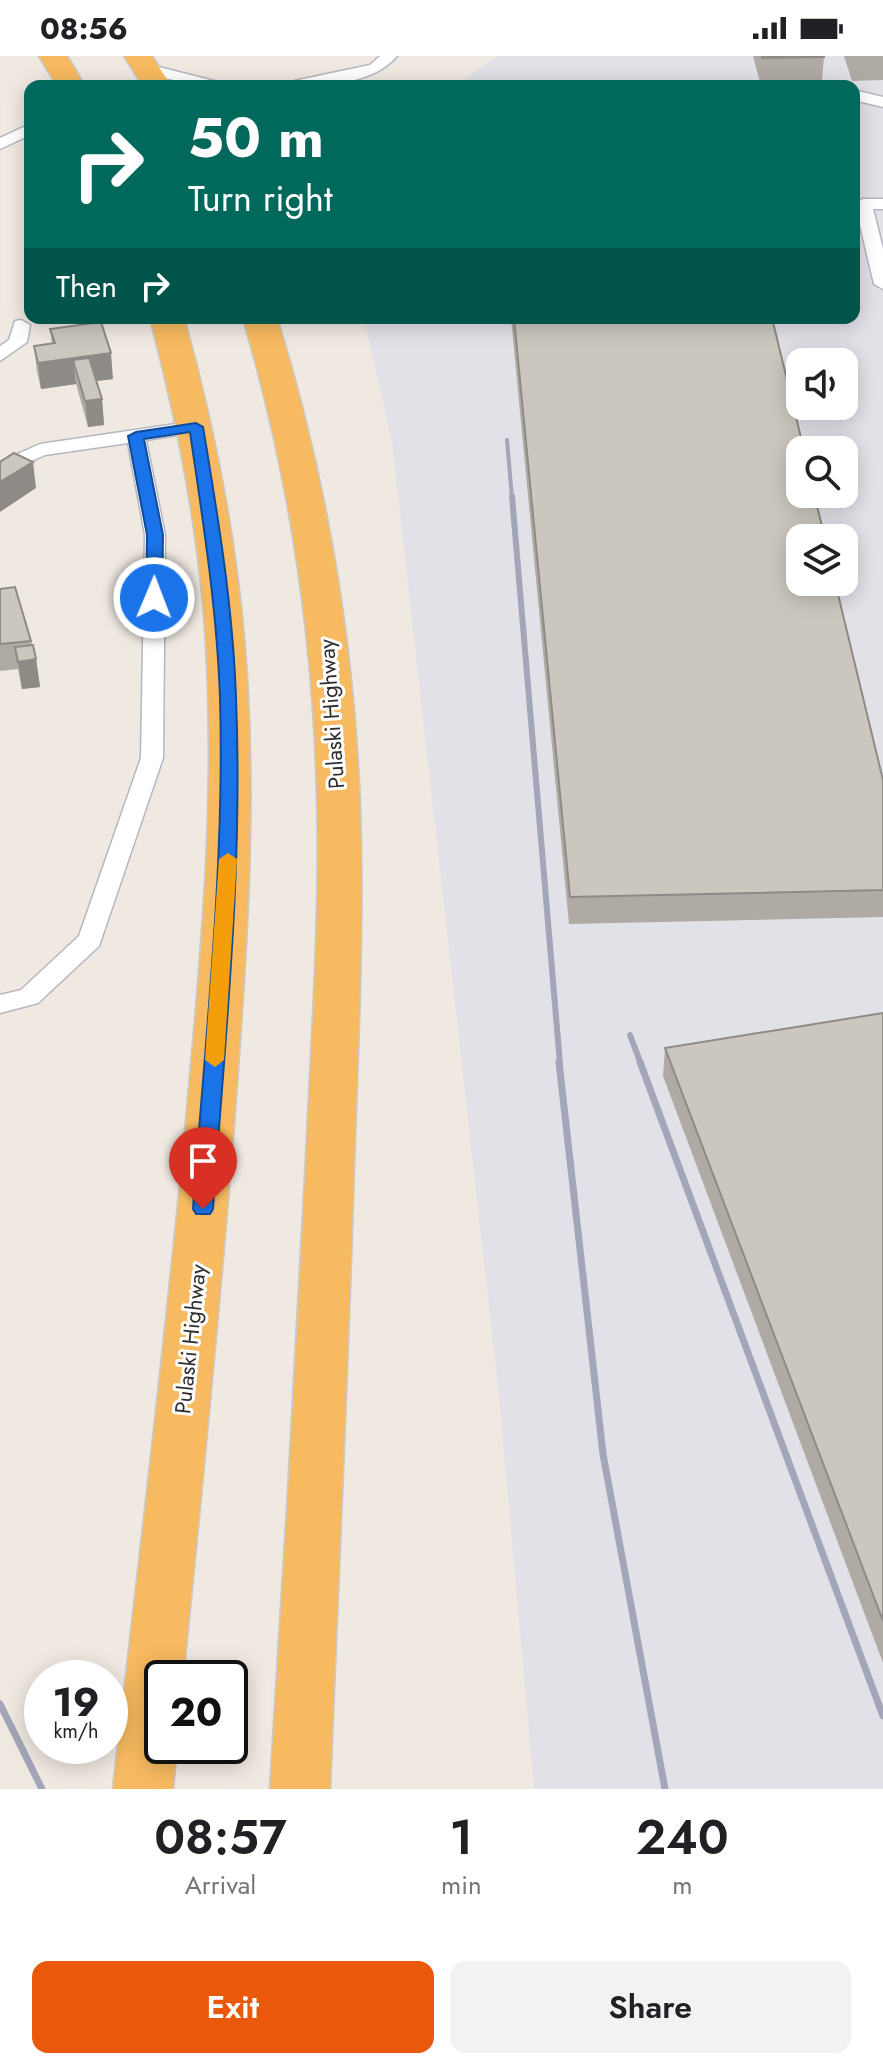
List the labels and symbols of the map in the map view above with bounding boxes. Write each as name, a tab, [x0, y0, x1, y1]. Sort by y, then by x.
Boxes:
position arrow	[112, 556, 196, 640]
street label: Pulaski Highway	[310, 638, 352, 790]
pin	[169, 1127, 237, 1209]
street label: Pulaski Highway	[166, 1262, 214, 1415]
speed limit sign: 20	[144, 1660, 248, 1764]

